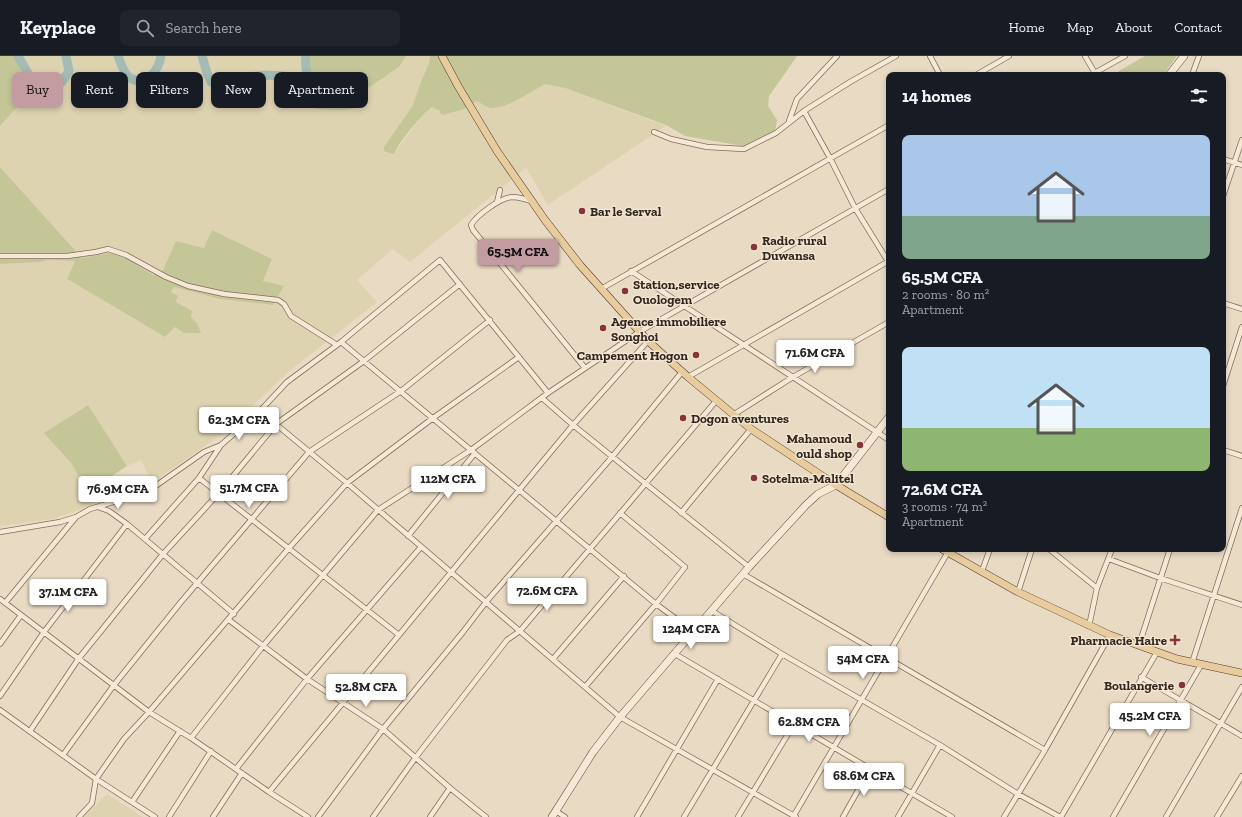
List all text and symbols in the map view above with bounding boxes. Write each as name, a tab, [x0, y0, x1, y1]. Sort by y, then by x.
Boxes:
search box	[120, 10, 400, 46]
text: Keyplace	[20, 16, 96, 39]
icon: search	[134, 17, 156, 39]
text: Search here	[166, 19, 242, 37]
text: Home	[1009, 19, 1045, 36]
text: Map	[1067, 19, 1093, 36]
text: About	[1115, 19, 1152, 36]
text: Contact	[1174, 19, 1222, 36]
chip: Buy	[12, 72, 63, 108]
chip: Rent	[71, 72, 128, 108]
chip: Filters	[136, 72, 203, 108]
chip: New	[211, 72, 266, 108]
chip: Apartment	[274, 72, 368, 108]
icon: filters	[1188, 85, 1210, 107]
text: 14 homes	[902, 86, 971, 106]
icon: home	[1020, 161, 1092, 233]
place label: Bar le Serval	[590, 204, 662, 219]
marker: Bar le Serval	[577, 206, 587, 216]
place label: Radio rural Duwansa	[762, 233, 827, 263]
pin: 65.5M CFA	[472, 239, 564, 273]
marker: Radio rural Duwansa	[749, 242, 759, 252]
text: 65.5M CFA	[487, 244, 549, 259]
text: 65.5M CFA	[902, 267, 983, 287]
place label: Station,service Ouologem	[633, 277, 720, 307]
marker: Station,service Ouologem	[620, 286, 630, 296]
text: 2 rooms · 80 m²	[902, 287, 989, 302]
text: Apartment	[902, 302, 964, 317]
place label: Agence immobiliere Songhoi	[611, 314, 727, 344]
marker: Agence immobiliere Songhoi	[598, 323, 608, 333]
pin: 71.6M CFA	[769, 340, 861, 374]
text: 71.6M CFA	[785, 345, 845, 360]
place label: Campement Hogon	[577, 348, 688, 363]
marker: Campement Hogon	[691, 350, 701, 360]
icon: home	[1020, 373, 1092, 445]
pin: 62.3M CFA	[193, 407, 285, 441]
place label: Dogon aventures	[691, 411, 789, 426]
text: 62.3M CFA	[208, 412, 270, 427]
marker: Dogon aventures	[678, 413, 688, 423]
place label: Mahamoud ould shop	[786, 431, 853, 461]
marker: Mahamoud ould shop	[855, 440, 865, 450]
pin: 112M CFA	[407, 466, 489, 500]
text: 112M CFA	[420, 471, 476, 486]
place label: Sotelma-Malitel	[762, 471, 854, 486]
marker: Sotelma-Malitel	[749, 473, 759, 483]
pin: 51.7M CFA	[203, 475, 295, 509]
pin: 76.9M CFA	[72, 476, 164, 510]
text: 72.6M CFA	[902, 479, 982, 499]
text: 51.7M CFA	[219, 480, 279, 495]
text: 76.9M CFA	[87, 481, 149, 496]
text: 3 rooms · 74 m²	[902, 499, 987, 514]
text: Apartment	[902, 514, 964, 529]
pin: 72.6M CFA	[501, 578, 593, 612]
pin: 37.1M CFA	[22, 579, 114, 613]
text: 72.6M CFA	[516, 583, 578, 598]
text: 37.1M CFA	[38, 584, 98, 599]
pin: 124M CFA	[650, 616, 732, 650]
text: 124M CFA	[662, 621, 720, 636]
place label: Pharmacie Haire	[1070, 633, 1168, 648]
marker: Pharmacie Haire	[1170, 635, 1180, 645]
pin: 54M CFA	[826, 646, 900, 680]
text: 54M CFA	[837, 651, 889, 666]
pin: 52.8M CFA	[320, 674, 412, 708]
place label: Boulangerie	[1104, 678, 1175, 693]
text: 52.8M CFA	[335, 679, 397, 694]
marker: Boulangerie	[1177, 680, 1187, 690]
pin: 45.2M CFA	[1104, 703, 1196, 737]
text: 45.2M CFA	[1119, 708, 1181, 723]
pin: 62.8M CFA	[763, 709, 855, 743]
text: 62.8M CFA	[778, 714, 840, 729]
pin: 68.6M CFA	[818, 763, 910, 797]
text: 68.6M CFA	[833, 768, 895, 783]

